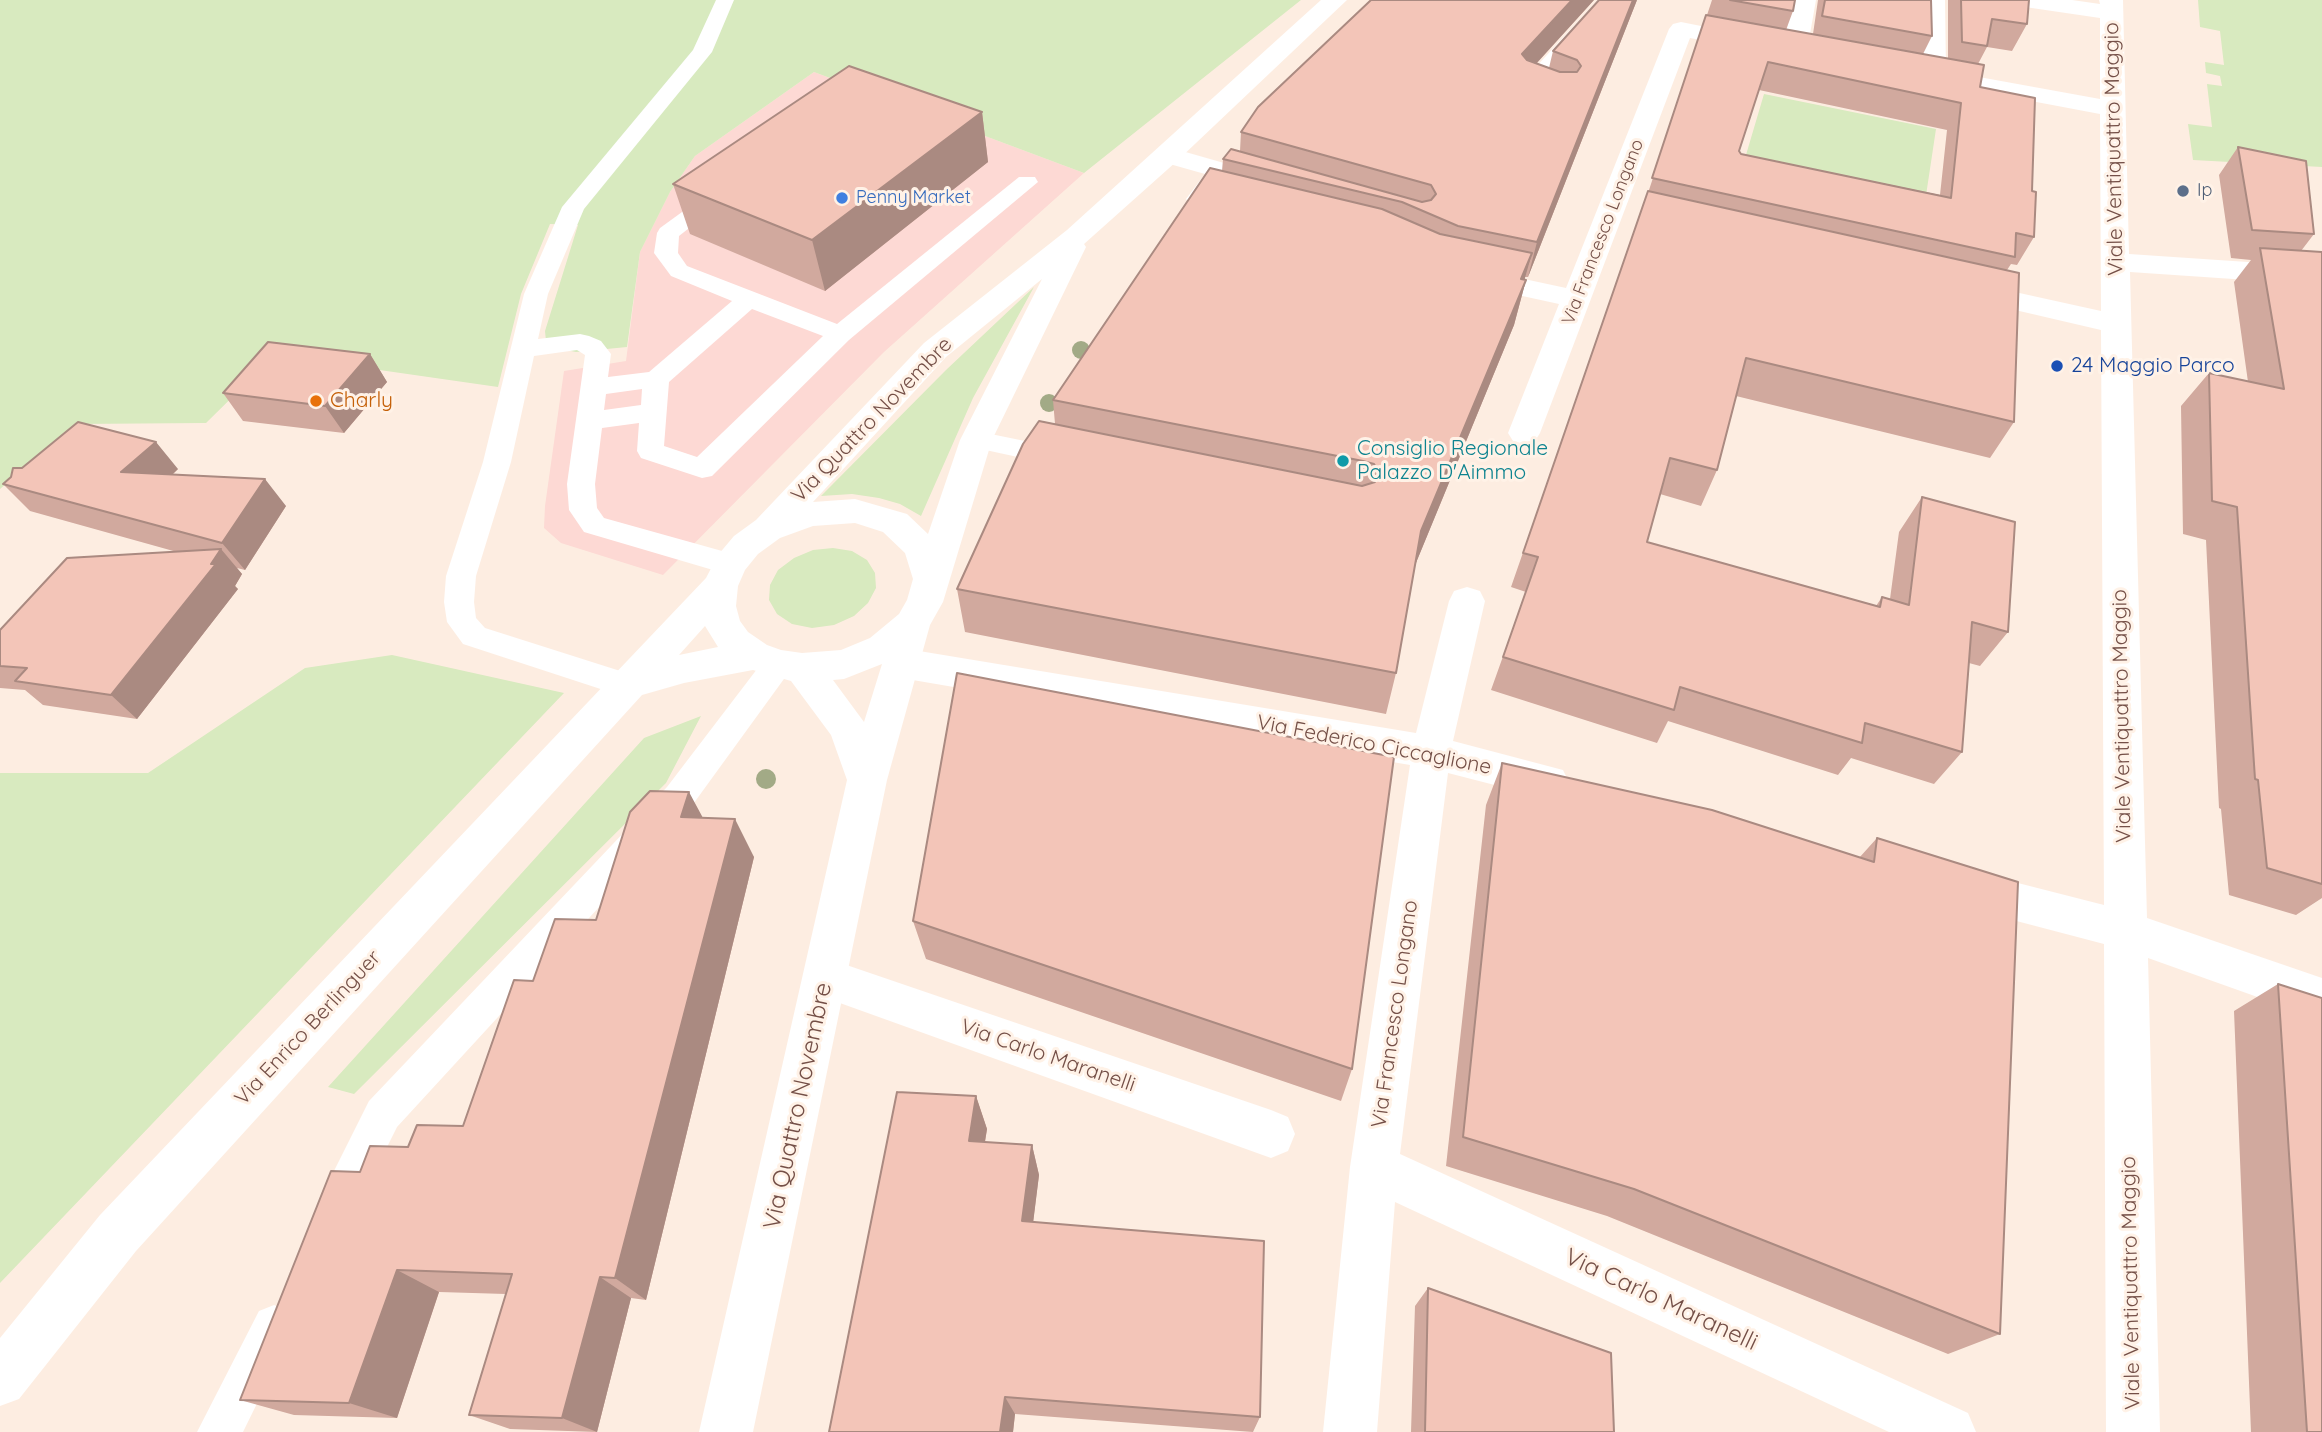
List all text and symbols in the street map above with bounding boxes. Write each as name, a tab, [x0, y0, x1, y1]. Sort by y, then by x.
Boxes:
street label: Viale Ventiquattro Maggio	[2099, 22, 2129, 276]
street label: Via Francesco Longano	[1558, 136, 1648, 328]
place label: Ip	[2197, 180, 2212, 202]
marker: Ip	[2175, 183, 2191, 199]
place label: Penny Market	[856, 187, 971, 209]
marker: Penny Market	[834, 190, 850, 206]
street label: Via Quattro Novembre	[786, 332, 958, 508]
place label: 24 Maggio Parco	[2071, 353, 2235, 379]
marker: 24 Maggio Parco	[2049, 358, 2065, 374]
place label: Charly	[330, 388, 393, 414]
marker: Charly	[308, 393, 324, 409]
place label: Consiglio Regionale Palazzo D'Aimmo	[1357, 436, 1548, 486]
marker: Consiglio Regionale Palazzo D'Aimmo	[1335, 453, 1351, 469]
street label: Viale Ventiquattro Maggio	[2107, 589, 2137, 843]
street label: Via Federico Ciccaglione	[1254, 710, 1494, 780]
street label: Via Francesco Longano	[1367, 898, 1423, 1130]
street label: Via Enrico Berlinguer	[230, 945, 386, 1111]
street label: Via Quattro Novembre	[758, 980, 838, 1232]
street label: Via Carlo Maranelli	[957, 1014, 1139, 1098]
street label: Viale Ventiquattro Maggio	[2116, 1156, 2146, 1410]
street label: Via Carlo Maranelli	[1560, 1243, 1762, 1357]

